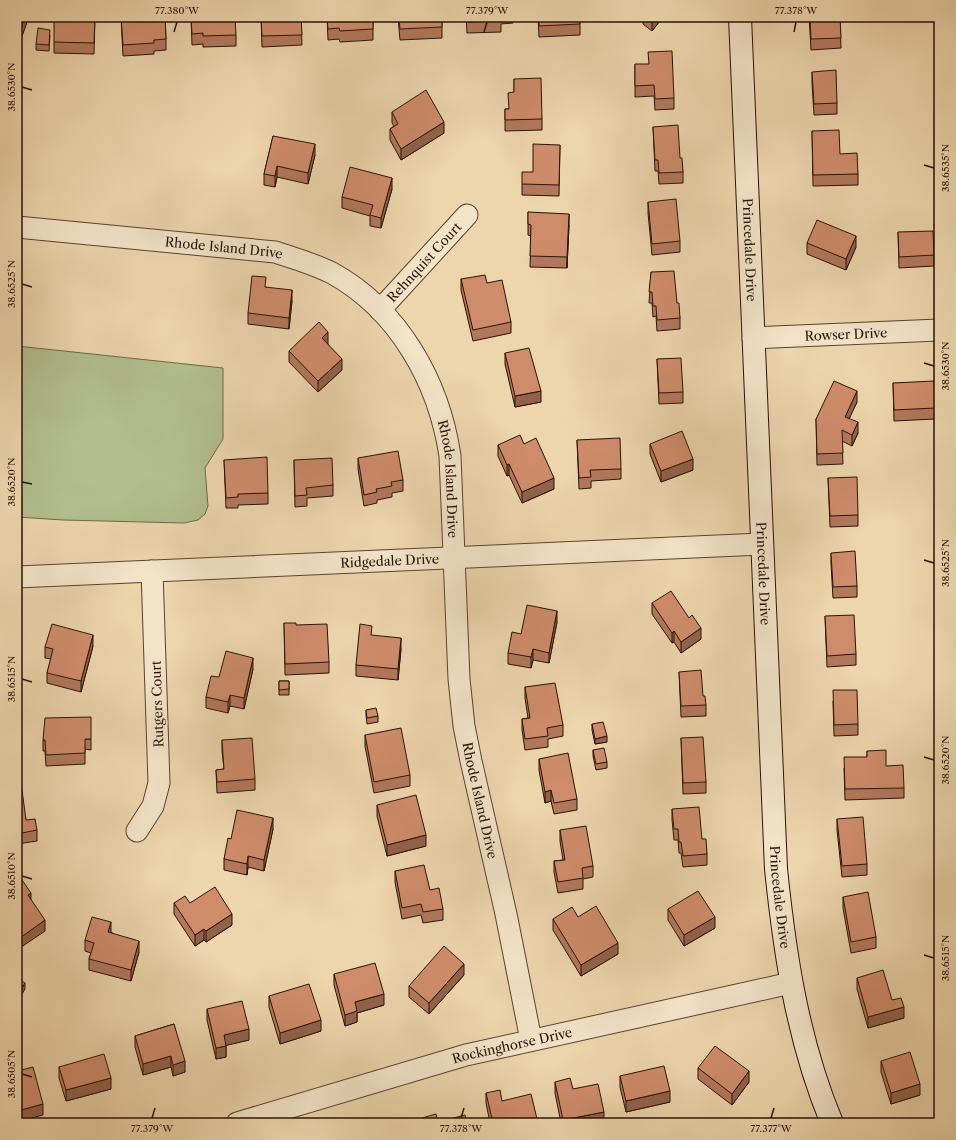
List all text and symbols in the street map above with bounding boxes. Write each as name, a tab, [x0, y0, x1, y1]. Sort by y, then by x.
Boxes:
text: 77.380°W	[155, 4, 200, 17]
text: 77.379°W	[466, 4, 509, 17]
text: 77.378°W	[775, 4, 818, 17]
text: 38.6530°N	[5, 63, 18, 111]
text: 38.6535°N	[939, 144, 952, 192]
street label: Princedale Drive	[740, 198, 760, 302]
street label: Rehnquist Court	[383, 219, 465, 305]
street label: Rhode Island Drive	[164, 233, 285, 262]
text: 38.6525°N	[5, 260, 18, 308]
street label: Rowser Drive	[804, 324, 888, 344]
text: 38.6530°N	[939, 342, 952, 390]
street label: Rhode Island Drive	[435, 418, 461, 538]
text: 38.6520°N	[5, 457, 18, 507]
street label: Princedale Drive	[753, 521, 774, 626]
text: 38.6525°N	[939, 539, 952, 587]
street label: Ridgedale Drive	[340, 550, 439, 571]
text: 38.6515°N	[5, 656, 18, 702]
street label: Rutgers Court	[147, 660, 167, 748]
text: 38.6520°N	[939, 735, 952, 785]
street label: Rhode Island Drive	[459, 741, 501, 860]
street label: Princedale Drive	[767, 845, 794, 950]
text: 38.6510°N	[5, 852, 18, 900]
text: 38.6515°N	[939, 935, 952, 981]
street label: Rockinghorse Drive	[450, 1024, 574, 1067]
text: 38.6505°N	[5, 1050, 18, 1098]
text: 77.379°W	[131, 1122, 174, 1135]
text: 77.378°W	[440, 1122, 483, 1135]
text: 77.377°W	[750, 1122, 793, 1135]

